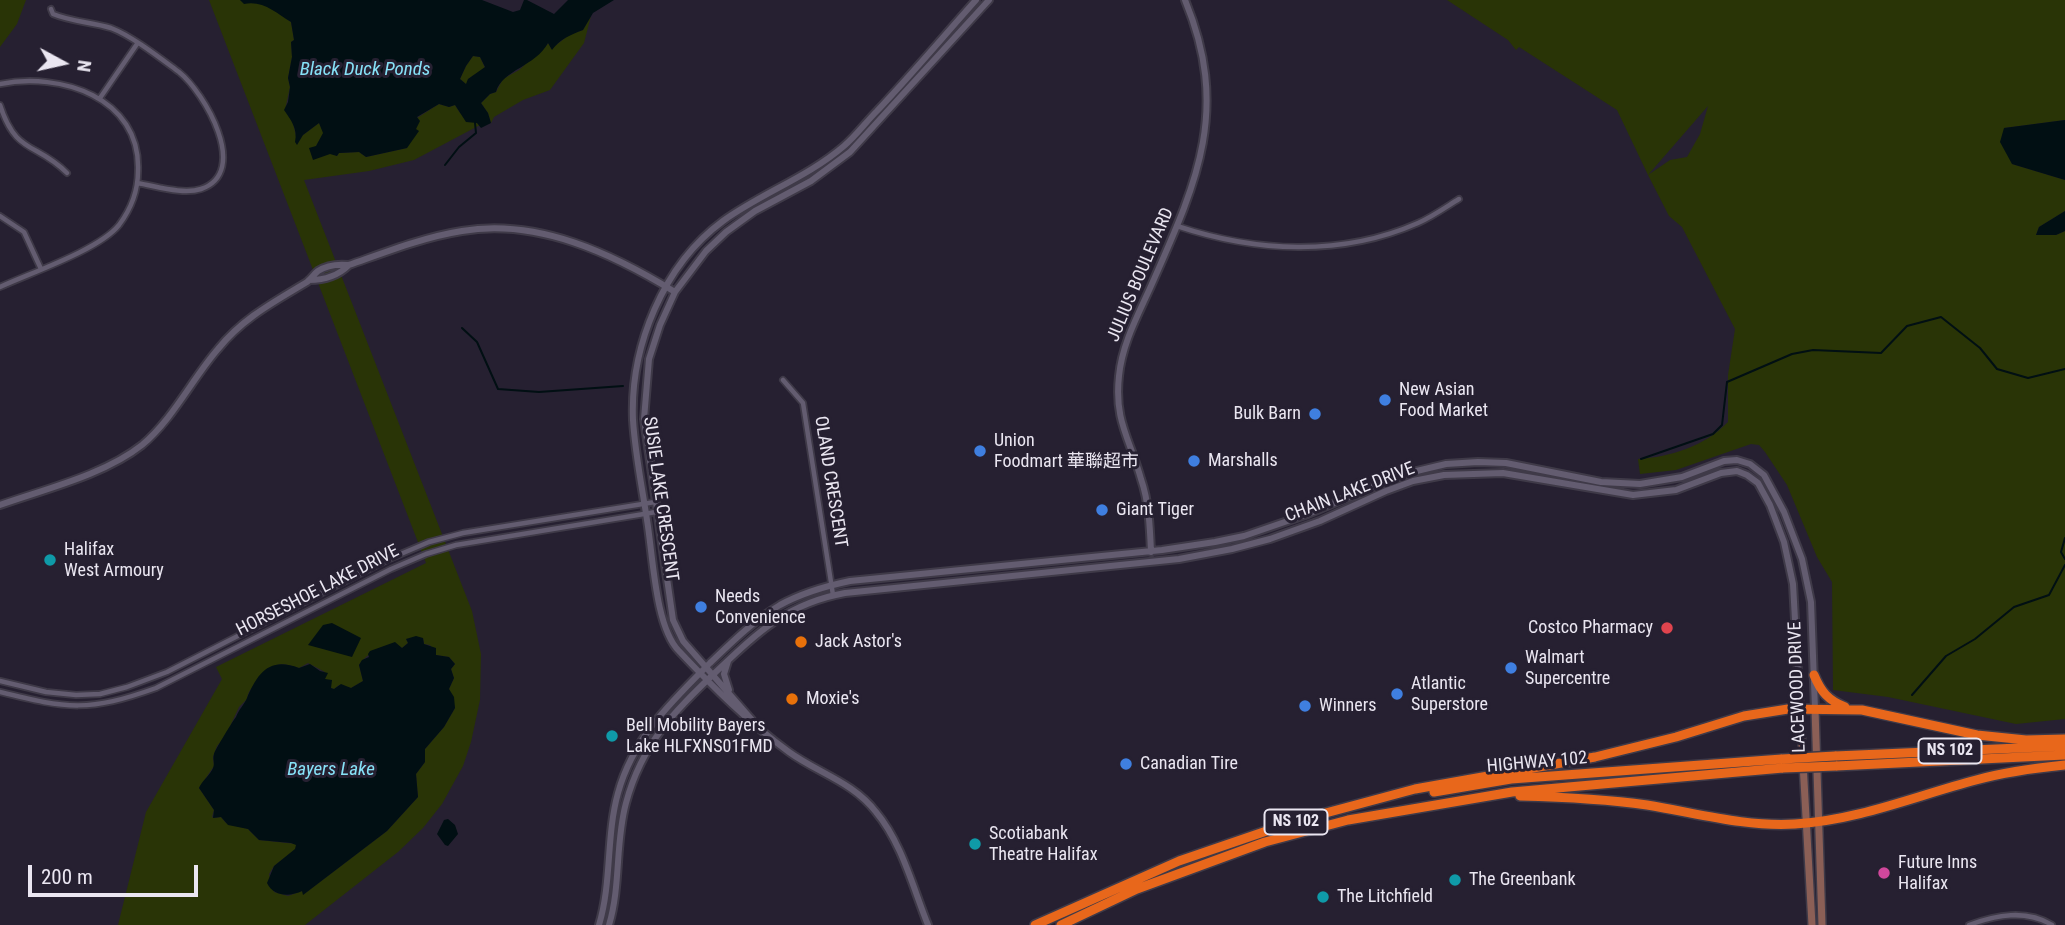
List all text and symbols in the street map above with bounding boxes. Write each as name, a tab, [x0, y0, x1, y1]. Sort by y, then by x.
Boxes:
north arrow	[28, 28, 98, 98]
text: N	[72, 59, 96, 73]
water label: Black Duck Ponds	[300, 59, 430, 81]
street label: JULIUS BOULEVARD	[1103, 205, 1179, 345]
place label: New Asian Food Market	[1399, 379, 1488, 422]
marker: New Asian Food Market	[1377, 392, 1393, 408]
place label: Bulk Barn	[1233, 403, 1301, 425]
marker: Bulk Barn	[1307, 406, 1323, 422]
street label: SUSIE LAKE CRESCENT	[638, 415, 682, 583]
street label: OLAND CRESCENT	[809, 415, 851, 549]
place label: Union Foodmart 華聯超市	[994, 430, 1139, 472]
marker: Union Foodmart 華聯超市	[972, 443, 988, 459]
place label: Marshalls	[1208, 450, 1278, 472]
marker: Marshalls	[1186, 453, 1202, 469]
street label: CHAIN LAKE DRIVE	[1282, 458, 1418, 528]
place label: Giant Tiger	[1116, 499, 1194, 521]
marker: Giant Tiger	[1094, 502, 1110, 518]
place label: Halifax West Armoury	[64, 539, 164, 582]
street label: HORSESHOE LAKE DRIVE	[233, 541, 403, 641]
marker: Halifax West Armoury	[42, 552, 58, 568]
place label: Needs Convenience	[715, 586, 806, 628]
marker: Needs Convenience	[693, 599, 709, 615]
place label: Costco Pharmacy	[1528, 617, 1653, 639]
marker: Costco Pharmacy	[1659, 620, 1675, 636]
street label: LACEWOOD DRIVE	[1785, 621, 1811, 753]
place label: Jack Astor's	[815, 631, 902, 653]
marker: Jack Astor's	[793, 634, 809, 650]
place label: Walmart Supercentre	[1525, 647, 1610, 690]
marker: Walmart Supercentre	[1503, 660, 1519, 676]
place label: Atlantic Superstore	[1411, 673, 1488, 716]
marker: Atlantic Superstore	[1389, 686, 1405, 702]
place label: Moxie's	[806, 688, 859, 710]
marker: Moxie's	[784, 691, 800, 707]
place label: Winners	[1319, 695, 1376, 717]
marker: Winners	[1297, 698, 1313, 714]
place label: Bell Mobility Bayers Lake HLFXNS01FMD	[626, 715, 773, 758]
marker: Bell Mobility Bayers Lake HLFXNS01FMD	[604, 728, 620, 744]
road number: NS 102	[1918, 738, 1982, 764]
street label: HIGHWAY 102	[1486, 748, 1588, 778]
place label: Canadian Tire	[1140, 753, 1238, 775]
marker: Canadian Tire	[1118, 756, 1134, 772]
water label: Bayers Lake	[287, 759, 375, 781]
road number: NS 102	[1264, 810, 1328, 834]
place label: Scotiabank Theatre Halifax	[989, 823, 1098, 866]
marker: Scotiabank Theatre Halifax	[967, 836, 983, 852]
scale bar	[32, 852, 201, 896]
place label: Future Inns Halifax	[1898, 852, 1977, 894]
text: 200 m	[41, 865, 93, 889]
marker: Future Inns Halifax	[1876, 865, 1892, 881]
place label: The Greenbank	[1469, 869, 1576, 891]
marker: The Greenbank	[1447, 872, 1463, 888]
place label: The Litchfield	[1337, 886, 1433, 908]
marker: The Litchfield	[1315, 889, 1331, 905]

